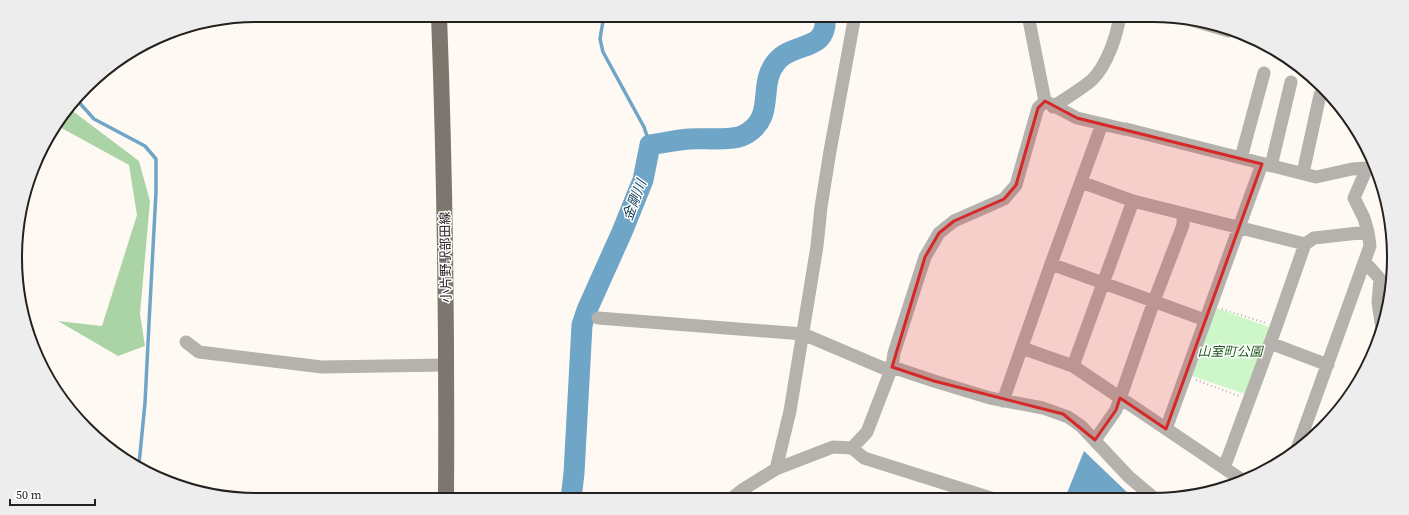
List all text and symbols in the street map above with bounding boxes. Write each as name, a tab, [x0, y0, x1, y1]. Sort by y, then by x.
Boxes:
water label: 金剛川	[617, 175, 652, 223]
street label: 小片野駅部田線	[436, 211, 455, 303]
park label: 山室町公園	[1197, 343, 1264, 360]
scale bar	[10, 481, 95, 507]
text: 50 m	[16, 487, 42, 503]

